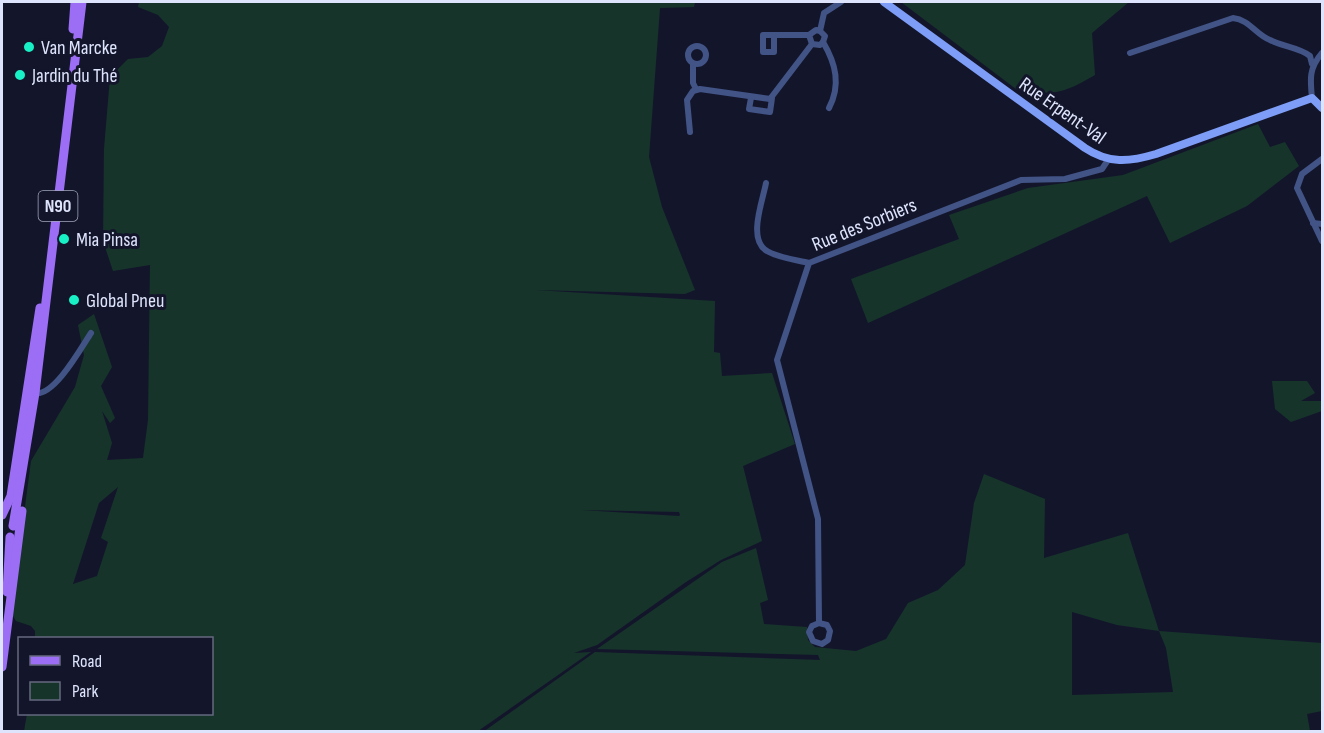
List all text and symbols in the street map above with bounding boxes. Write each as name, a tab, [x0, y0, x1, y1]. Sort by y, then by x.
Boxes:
place label: Van Marcke	[41, 36, 117, 60]
marker: Van Marcke	[22, 40, 36, 54]
place label: Jardin du Thé	[31, 64, 117, 88]
marker: Jardin du Thé	[13, 68, 27, 82]
street label: Rue Erpent-Val	[1014, 72, 1110, 149]
road number: N90	[38, 191, 78, 221]
street label: Rue des Sorbiers	[808, 193, 920, 257]
place label: Mia Pinsa	[76, 228, 138, 252]
marker: Mia Pinsa	[57, 232, 71, 246]
place label: Global Pneu	[86, 289, 164, 313]
marker: Global Pneu	[67, 293, 81, 307]
legend	[18, 637, 213, 715]
text: Road	[72, 651, 102, 672]
text: Park	[72, 681, 98, 702]

